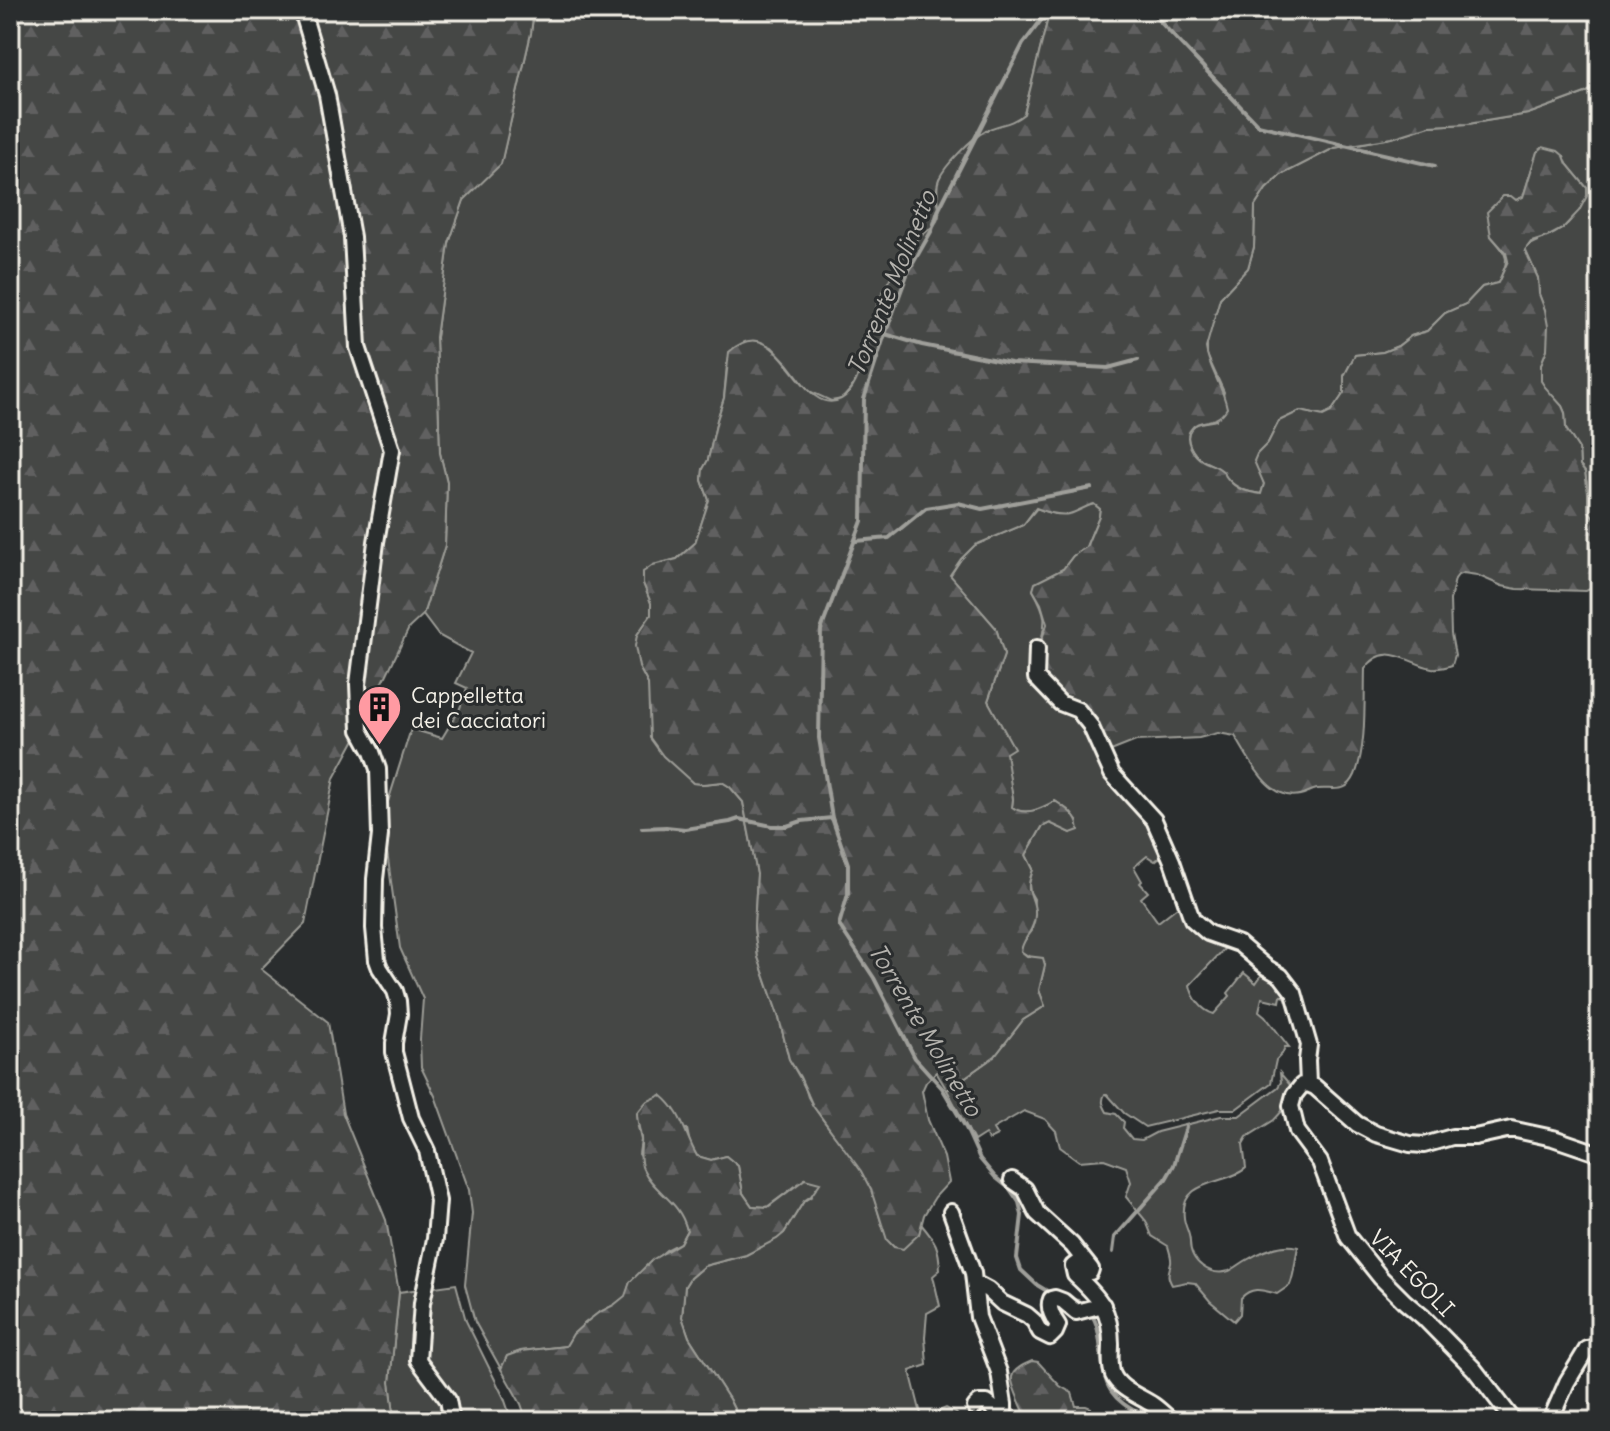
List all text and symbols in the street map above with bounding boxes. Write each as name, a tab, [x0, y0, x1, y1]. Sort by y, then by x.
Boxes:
water label: Torrente Molinetto	[840, 185, 942, 379]
place label: Cappelletta dei Cacciatori	[411, 681, 546, 734]
building icon: Cappelletta dei Cacciatori	[356, 684, 404, 747]
water label: Torrente Molinetto	[862, 938, 990, 1123]
street label: VIA EGOLI	[1364, 1224, 1460, 1322]

